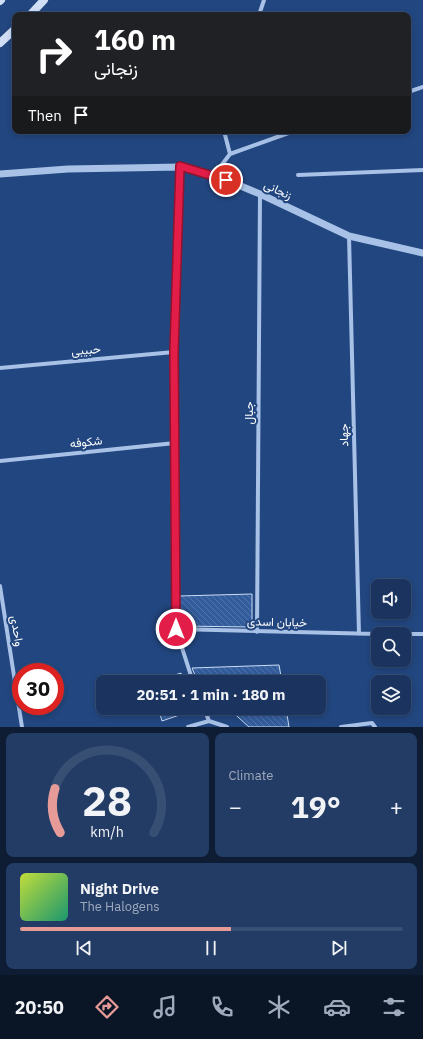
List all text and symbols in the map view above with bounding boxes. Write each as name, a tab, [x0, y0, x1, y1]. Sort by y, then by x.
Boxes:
text: 160 m	[94, 21, 176, 58]
icon: right	[28, 28, 80, 80]
text: زنجانی	[94, 57, 138, 80]
icon: arrive	[70, 104, 92, 126]
text: Then	[28, 106, 62, 125]
pin	[209, 163, 243, 197]
icon: arrive	[215, 169, 237, 191]
street label: زنجانی	[261, 177, 295, 203]
street label: حبیبی	[71, 341, 101, 359]
street label: جبال	[241, 401, 257, 425]
street label: جهاد	[336, 423, 352, 447]
street label: شکوفه	[69, 432, 103, 452]
map controls	[371, 579, 411, 715]
button: sound	[371, 579, 411, 619]
position arrow	[155, 608, 197, 650]
street label: خیابان اسدی	[247, 613, 307, 631]
street label: واحدی	[7, 614, 27, 648]
button: search	[371, 627, 411, 667]
speed limit sign: 30	[12, 663, 64, 715]
button: layers	[371, 675, 411, 715]
text: 20:51 · 1 min · 180 m	[137, 685, 285, 704]
text: Climate	[229, 767, 273, 784]
text: 28	[82, 773, 132, 827]
text: 19°	[291, 787, 341, 826]
text: −	[229, 792, 242, 821]
text: +	[390, 792, 403, 821]
text: km/h	[90, 822, 124, 841]
text: Night Drive	[80, 879, 159, 898]
text: The Halogens	[80, 898, 160, 915]
icon: previous	[73, 937, 95, 959]
icon: pause	[200, 937, 222, 959]
icon: next	[328, 937, 350, 959]
icon: directions	[93, 993, 121, 1021]
icon: music	[151, 993, 179, 1021]
icon: phone	[208, 993, 236, 1021]
icon: climate	[265, 993, 293, 1021]
icon: car	[323, 993, 351, 1021]
icon: filters	[380, 993, 408, 1021]
text: 20:50	[15, 996, 64, 1019]

